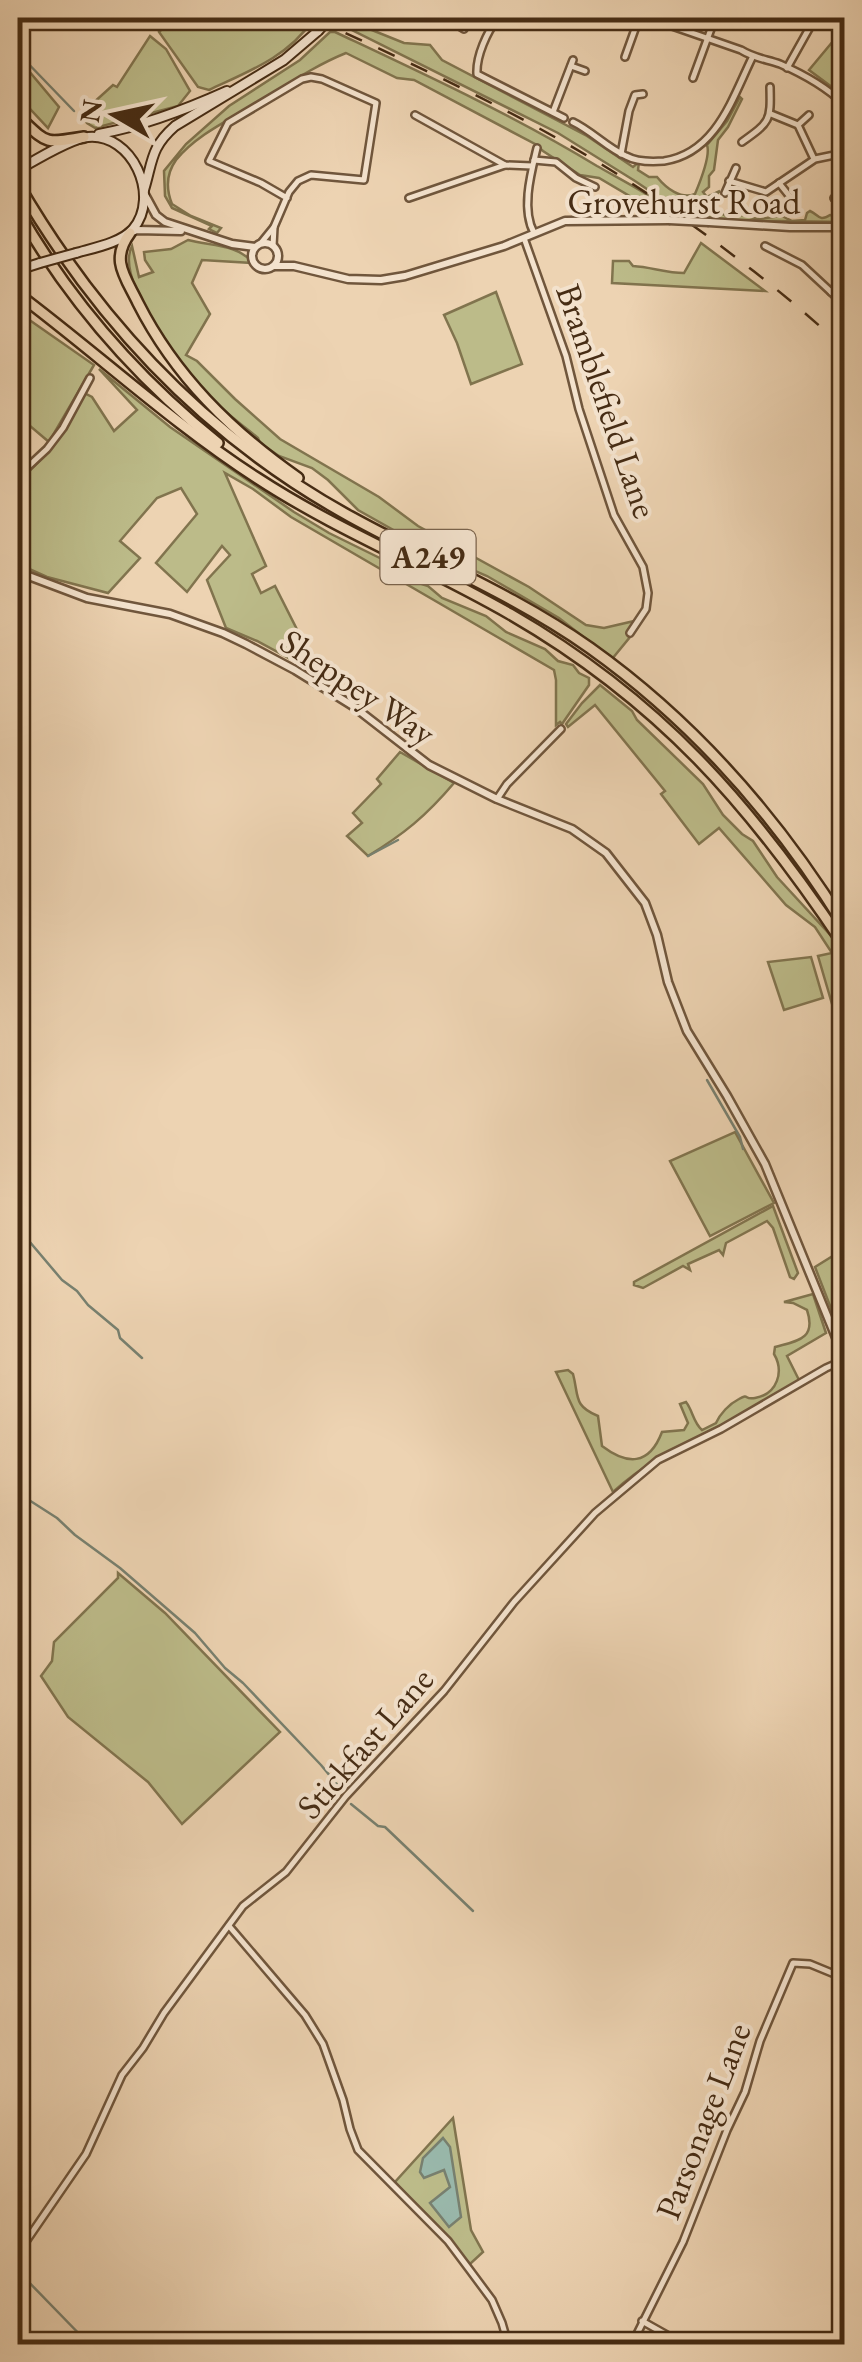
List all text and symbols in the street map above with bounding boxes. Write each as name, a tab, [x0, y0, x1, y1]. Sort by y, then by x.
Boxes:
north arrow	[65, 65, 165, 165]
text: N	[71, 97, 110, 125]
street label: Grovehurst Road	[568, 179, 801, 224]
street label: Bramblefield Lane	[546, 278, 669, 524]
road number: A249	[380, 530, 476, 584]
street label: Sheppey Way	[272, 618, 445, 755]
street label: Stickfast Lane	[286, 1658, 443, 1828]
street label: Parsonage Lane	[644, 2016, 761, 2225]

